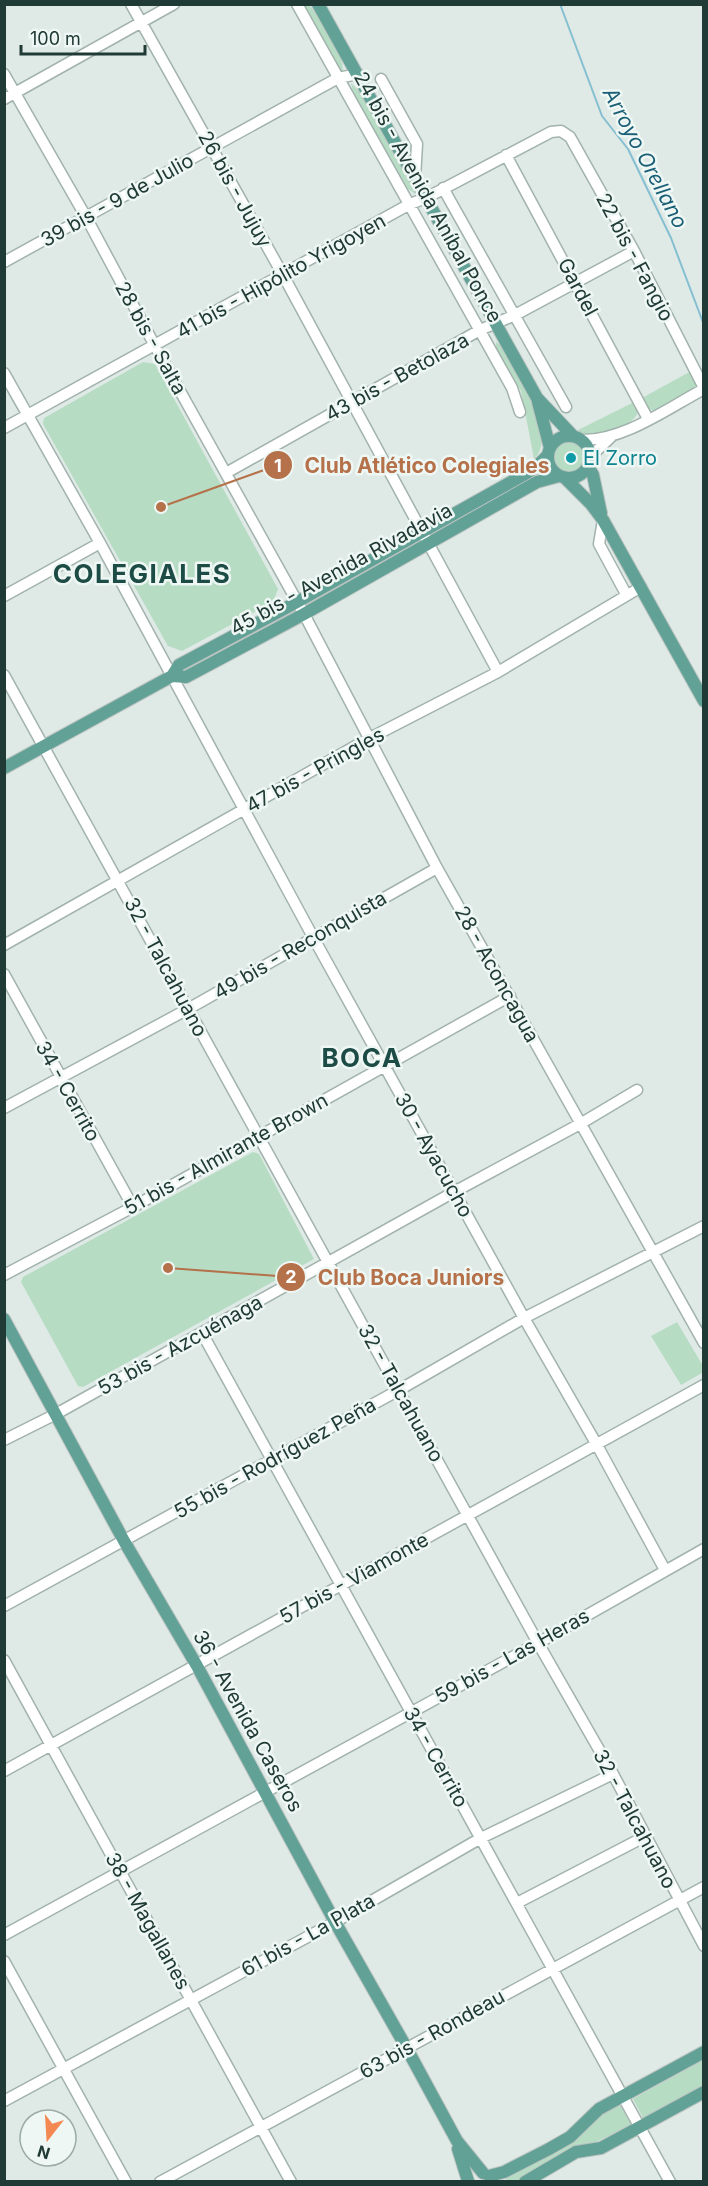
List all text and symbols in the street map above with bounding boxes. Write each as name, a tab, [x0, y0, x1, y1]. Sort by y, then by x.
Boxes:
scale bar	[21, 18, 146, 56]
text: 100 m	[30, 28, 81, 49]
street label: 24 bis - Avenida Aníbal Ponce	[349, 67, 507, 327]
water label: Arroyo Orellano	[597, 82, 693, 233]
street label: 26 bis - Jujuy	[193, 127, 277, 251]
street label: 39 bis - 9 de Julio	[36, 148, 198, 252]
street label: 22 bis - Fangio	[591, 189, 679, 325]
street label: 41 bis - Hipólito Yrigoyen	[172, 208, 390, 344]
street label: Gardel	[553, 254, 603, 320]
street label: 28 bis - Salta	[110, 277, 192, 399]
street label: 43 bis - Betolaza	[321, 328, 473, 426]
callout: Club Atlético Colegiales	[263, 446, 561, 485]
place label: El Zorro	[583, 446, 657, 470]
marker: El Zorro	[564, 451, 578, 465]
text: Club Atlético Colegiales	[305, 453, 549, 478]
text: 1	[274, 455, 282, 476]
street label: 45 bis - Avenida Rivadavia	[226, 498, 456, 640]
district label: COLEGIALES	[53, 558, 231, 589]
street label: 47 bis - Pringles	[242, 722, 388, 818]
street label: 49 bis - Reconquista	[209, 886, 391, 1004]
street label: 32 - Talcahuano	[119, 893, 213, 1041]
street label: 28 - Aconcagua	[450, 902, 544, 1046]
street label: 34 - Cerrito	[31, 1037, 105, 1145]
district label: BOCA	[321, 1042, 403, 1073]
street label: 51 bis - Almirante Brown	[120, 1088, 332, 1220]
street label: 30 - Ayacucho	[390, 1089, 478, 1221]
callout: Club Boca Juniors	[276, 1258, 516, 1297]
text: Club Boca Juniors	[318, 1265, 504, 1290]
text: 2	[285, 1266, 297, 1287]
street label: 53 bis - Azcuénaga	[94, 1290, 266, 1400]
street label: 32 - Talcahuano	[353, 1320, 449, 1466]
street label: 55 bis - Rodríguez Peña	[170, 1392, 380, 1524]
street label: 57 bis - Viamonte	[275, 1527, 433, 1629]
street label: 59 bis - Las Heras	[431, 1604, 593, 1708]
street label: 36 - Avenida Caseros	[188, 1626, 308, 1816]
street label: 34 - Cerrito	[399, 1703, 473, 1811]
street label: 32 - Talcahuano	[588, 1745, 682, 1893]
street label: 38 - Magallanes	[100, 1848, 196, 1994]
street label: 61 bis - La Plata	[237, 1888, 379, 1982]
street label: 63 bis - Rondeau	[355, 1984, 509, 2084]
north arrow	[18, 2108, 78, 2168]
text: N	[35, 2141, 52, 2164]

